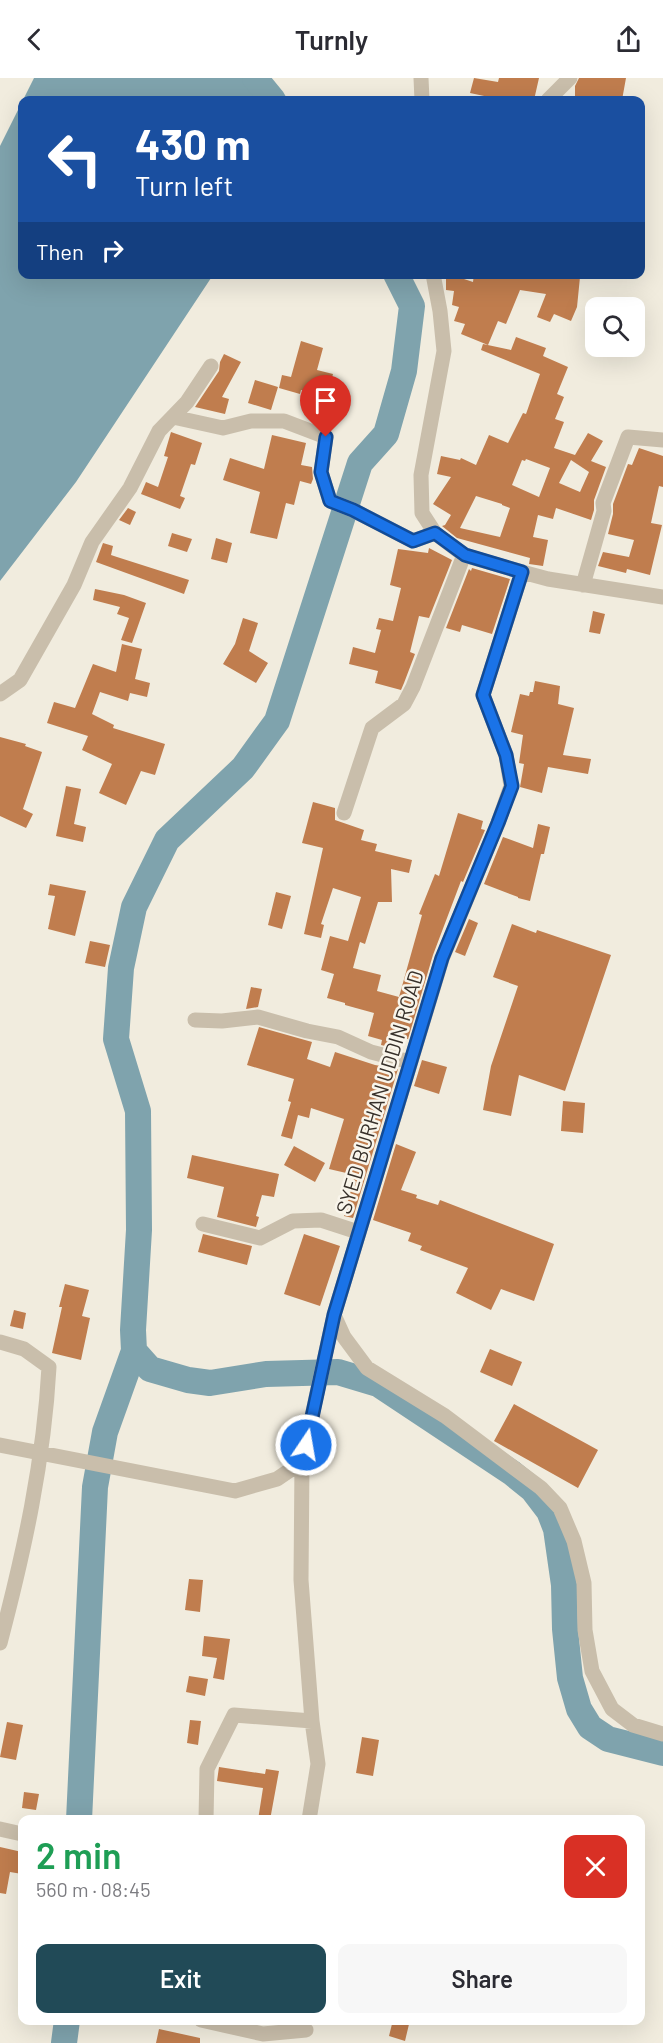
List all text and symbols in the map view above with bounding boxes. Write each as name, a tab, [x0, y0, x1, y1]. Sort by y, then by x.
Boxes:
icon: back	[18, 23, 51, 56]
text: Turnly	[295, 23, 368, 55]
icon: share	[612, 23, 645, 56]
text: 430 m	[135, 118, 251, 168]
icon: left	[36, 120, 114, 198]
text: Turn left	[135, 169, 233, 201]
icon: right	[96, 234, 129, 267]
text: Then	[36, 238, 84, 264]
map controls	[585, 297, 645, 357]
button: search	[585, 297, 645, 357]
pin	[300, 375, 351, 437]
icon: arrive	[309, 384, 342, 417]
street label: SYED BURHAN UDDIN ROAD	[330, 967, 428, 1217]
position arrow	[274, 1413, 338, 1477]
text: 2 min	[36, 1833, 122, 1876]
button: close	[564, 1835, 627, 1898]
text: 560 m · 08:45	[36, 1877, 150, 1901]
button: Exit	[36, 1944, 326, 2013]
button: Share	[338, 1944, 627, 2013]

